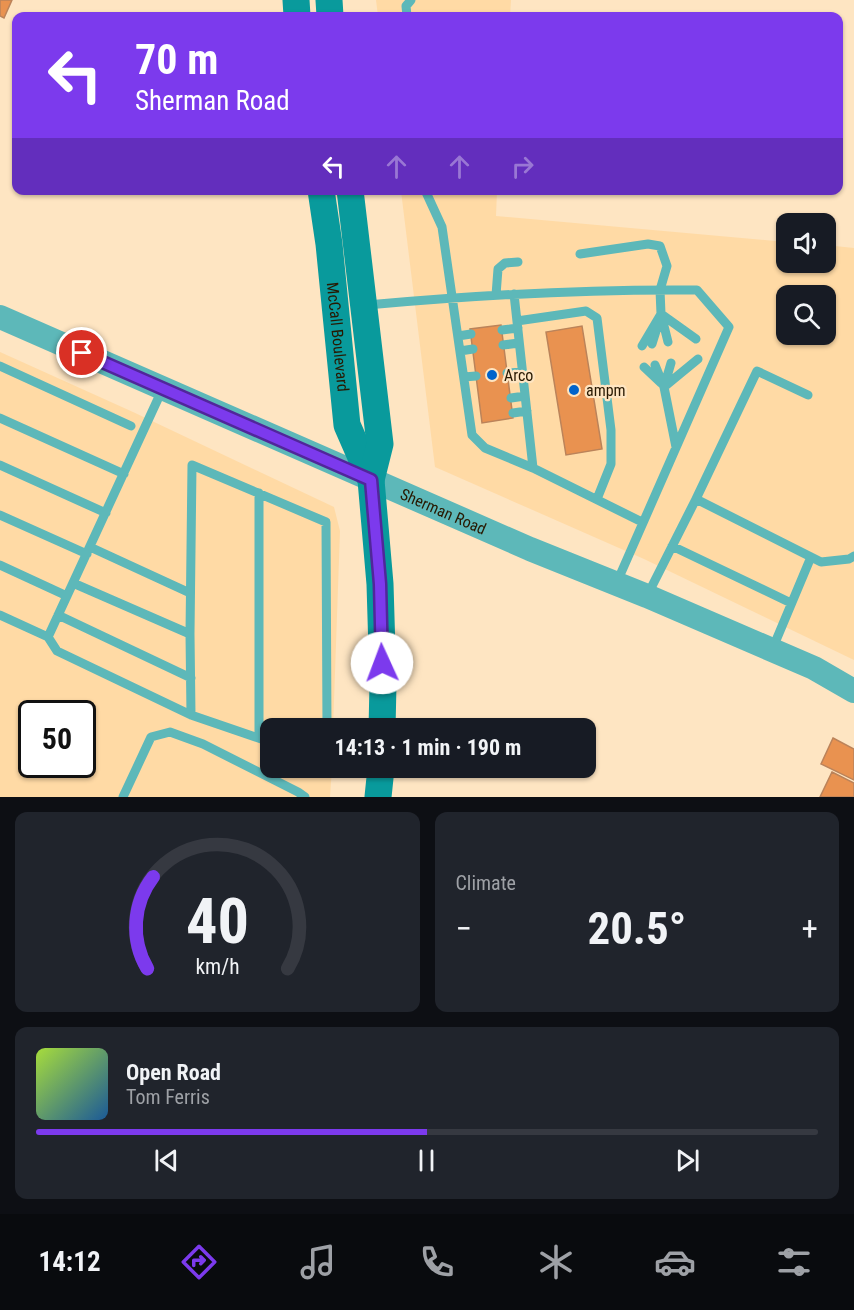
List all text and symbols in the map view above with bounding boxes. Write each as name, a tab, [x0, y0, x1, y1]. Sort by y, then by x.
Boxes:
text: 70 m	[135, 35, 218, 84]
icon: left	[36, 36, 114, 114]
text: Sherman Road	[135, 85, 290, 117]
icon: left	[317, 150, 350, 183]
icon: ahead	[380, 150, 413, 183]
icon: ahead	[443, 150, 476, 183]
icon: right	[506, 150, 539, 183]
map controls	[776, 213, 836, 345]
button: sound	[776, 213, 836, 273]
street label: McCall Boulevard	[323, 281, 353, 393]
button: search	[776, 285, 836, 345]
pin	[56, 327, 107, 378]
icon: arrive	[65, 336, 98, 369]
place label: Arco	[504, 366, 533, 385]
marker: Arco	[485, 368, 499, 382]
place label: ampm	[586, 381, 626, 400]
marker: ampm	[567, 383, 581, 397]
street label: Sherman Road	[397, 484, 489, 539]
position arrow	[350, 631, 414, 695]
speed limit sign: 50	[18, 700, 96, 778]
text: 14:13 · 1 min · 190 m	[335, 735, 521, 760]
text: Climate	[456, 871, 516, 895]
text: 40	[186, 885, 249, 958]
text: 20.5°	[587, 902, 686, 955]
text: −	[456, 909, 472, 948]
text: +	[802, 909, 818, 948]
text: km/h	[195, 954, 239, 979]
text: Open Road	[126, 1060, 221, 1085]
text: Tom Ferris	[126, 1085, 210, 1109]
icon: previous	[150, 1144, 183, 1177]
icon: pause	[410, 1144, 443, 1177]
icon: next	[671, 1144, 704, 1177]
icon: directions	[178, 1241, 220, 1283]
icon: music	[297, 1241, 339, 1283]
icon: phone	[416, 1241, 458, 1283]
icon: climate	[535, 1241, 577, 1283]
icon: car	[654, 1241, 696, 1283]
icon: filters	[773, 1241, 815, 1283]
text: 14:12	[39, 1246, 101, 1278]

